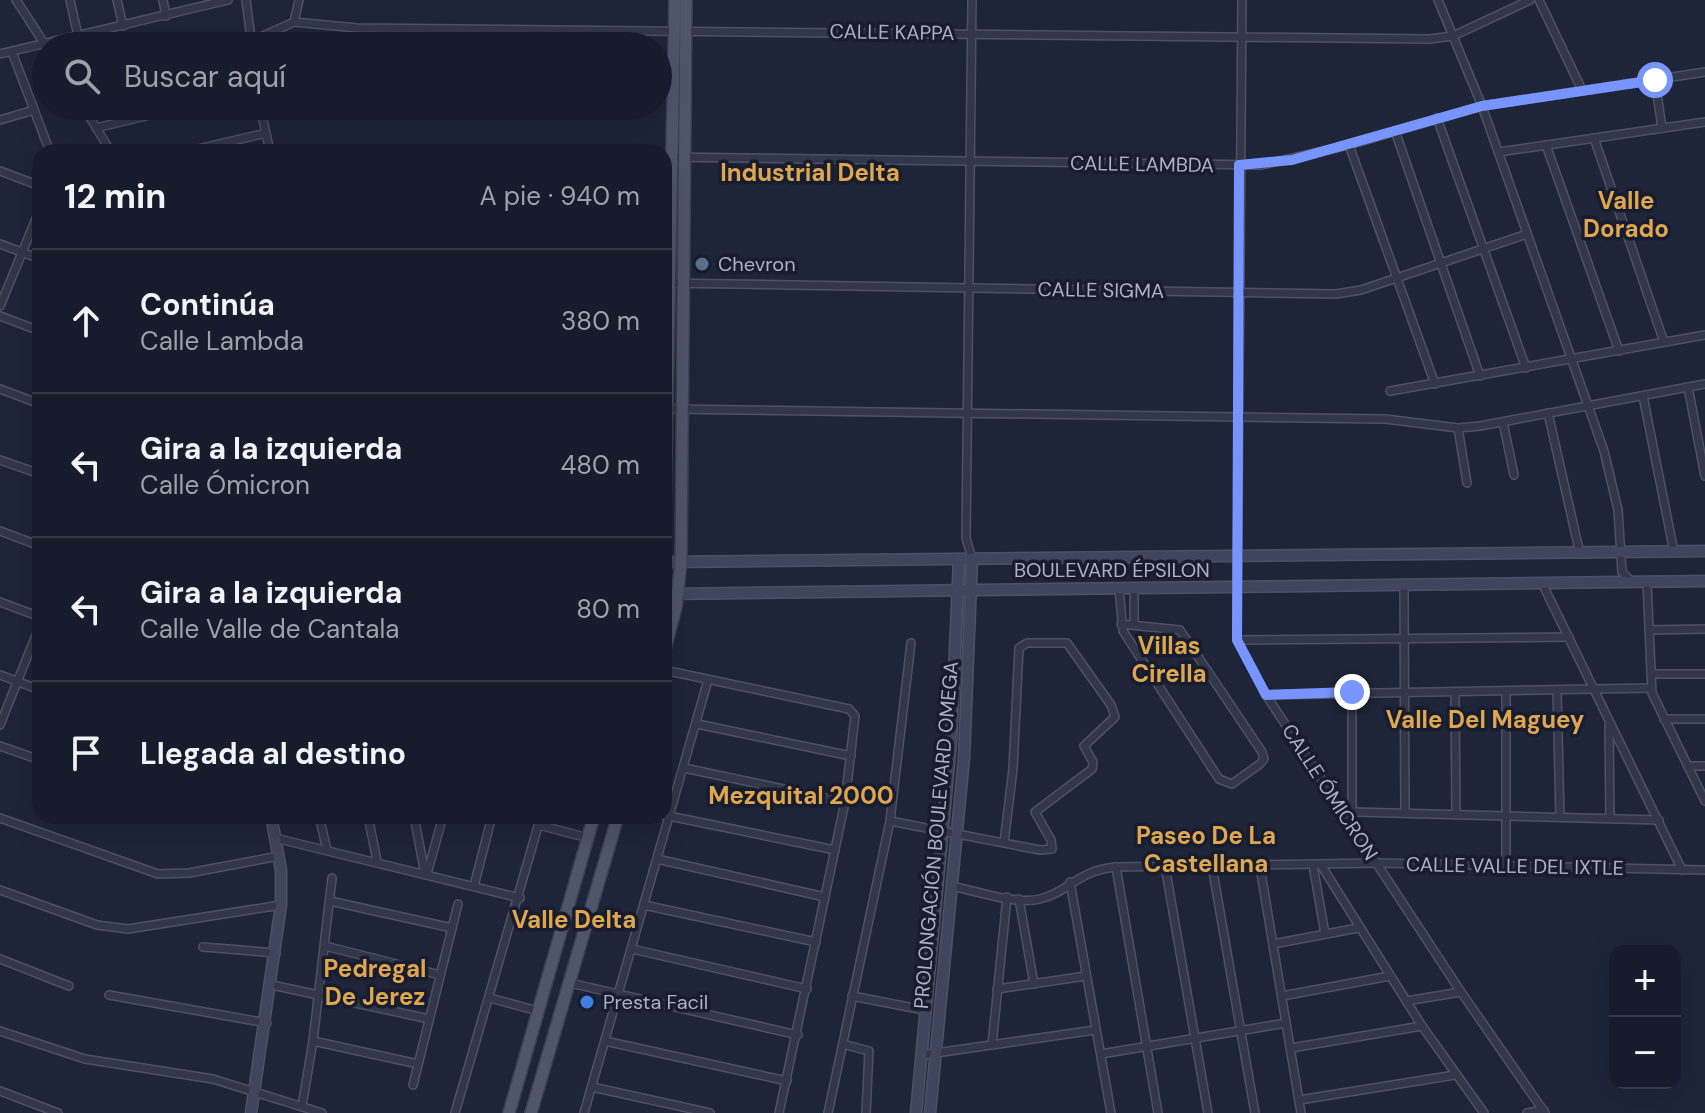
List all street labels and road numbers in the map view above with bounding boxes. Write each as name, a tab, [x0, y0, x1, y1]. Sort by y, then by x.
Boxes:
street label: CALLE KAPPA	[829, 18, 955, 46]
street label: CALLE LAMBDA	[1070, 150, 1214, 178]
street label: CALLE SIGMA	[1038, 276, 1164, 304]
street label: BOULEVARD ÉPSILON	[1014, 557, 1210, 583]
street label: PROLONGACIÓN BOULEVARD OMEGA	[908, 660, 964, 1010]
street label: CALLE ÓMICRON	[1276, 719, 1384, 865]
street label: CALLE VALLE DEL IXTLE	[1406, 851, 1624, 881]

